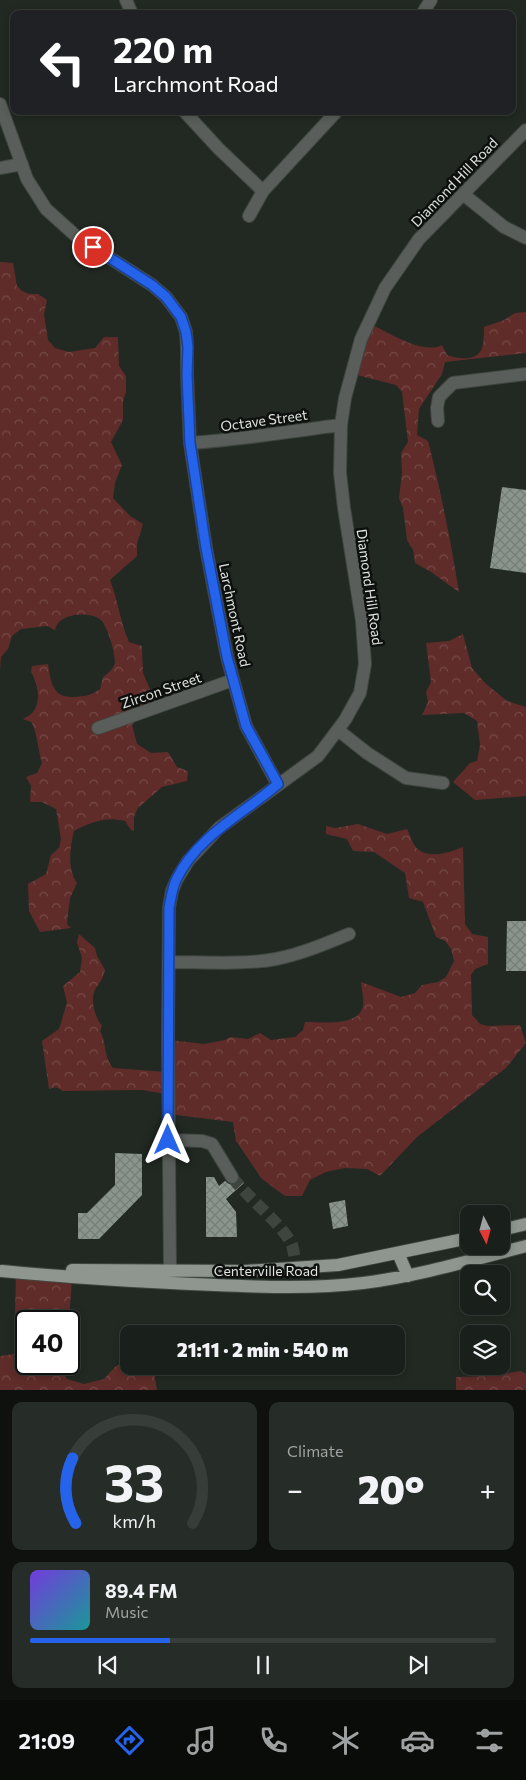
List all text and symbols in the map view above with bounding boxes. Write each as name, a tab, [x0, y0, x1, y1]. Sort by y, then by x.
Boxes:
text: 220 m	[113, 27, 213, 70]
icon: left	[30, 30, 95, 95]
text: Larchmont Road	[113, 70, 279, 97]
street label: Diamond Hill Road	[407, 134, 501, 230]
pin	[72, 226, 114, 268]
icon: arrive	[79, 233, 107, 261]
street label: Octave Street	[219, 405, 309, 435]
street label: Diamond Hill Road	[353, 528, 387, 646]
street label: Larchmont Road	[216, 562, 254, 668]
street label: Zircon Street	[119, 668, 204, 712]
position arrow	[141, 1113, 193, 1165]
north arrow	[460, 1205, 510, 1255]
map controls	[460, 1205, 510, 1375]
street label: Centerville Road	[214, 1262, 318, 1279]
button: search	[460, 1265, 510, 1315]
speed limit sign: 40	[15, 1310, 80, 1375]
button: layers	[460, 1325, 510, 1375]
text: 21:11 · 2 min · 540 m	[177, 1338, 348, 1361]
text: Climate	[287, 1441, 343, 1460]
text: 33	[104, 1449, 165, 1513]
text: 20°	[358, 1465, 425, 1512]
text: −	[287, 1472, 303, 1506]
text: +	[480, 1472, 496, 1506]
text: km/h	[113, 1510, 156, 1532]
text: 89.4 FM	[105, 1579, 178, 1602]
text: Music	[105, 1602, 149, 1621]
icon: previous	[94, 1651, 122, 1679]
icon: pause	[249, 1651, 277, 1679]
icon: next	[404, 1651, 432, 1679]
icon: directions	[112, 1723, 147, 1758]
icon: music	[184, 1723, 219, 1758]
icon: phone	[256, 1723, 291, 1758]
icon: climate	[328, 1723, 363, 1758]
icon: car	[400, 1723, 435, 1758]
icon: filters	[472, 1723, 507, 1758]
text: 21:09	[19, 1727, 75, 1754]

